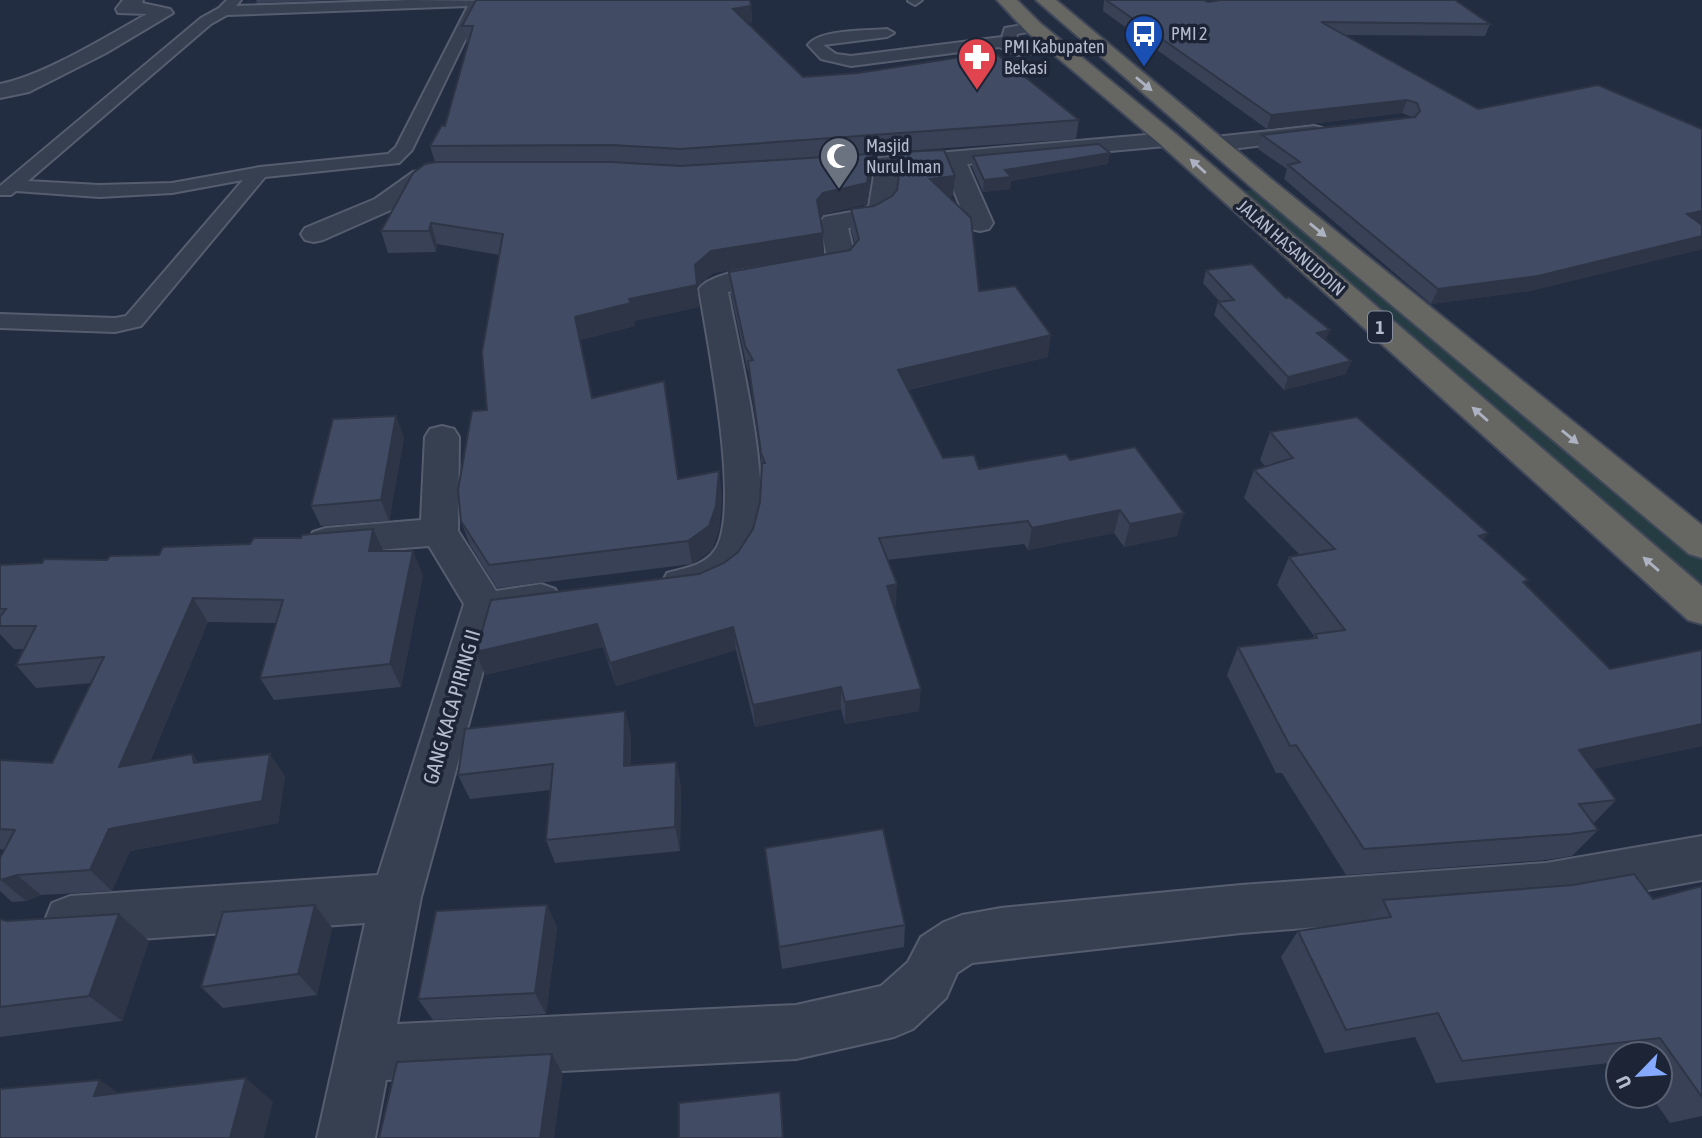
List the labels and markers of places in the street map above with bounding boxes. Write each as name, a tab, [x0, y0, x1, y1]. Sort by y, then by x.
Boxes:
bus stop icon: PMI 2	[1123, 13, 1165, 68]
place label: PMI 2	[1171, 23, 1207, 44]
pharmacy icon: PMI Kabupaten Bekasi	[956, 36, 998, 91]
place label: PMI Kabupaten Bekasi	[1004, 36, 1105, 78]
mosque icon: Masjid Nurul Iman	[818, 135, 860, 190]
place label: Masjid Nurul Iman	[866, 135, 941, 177]

